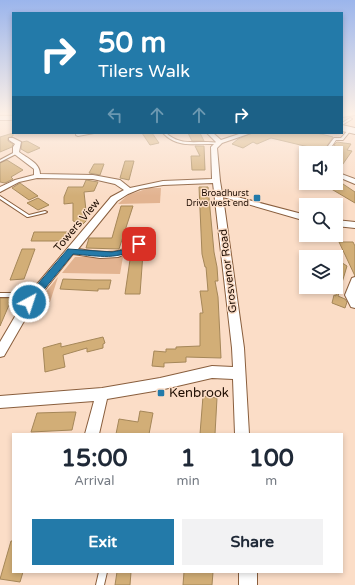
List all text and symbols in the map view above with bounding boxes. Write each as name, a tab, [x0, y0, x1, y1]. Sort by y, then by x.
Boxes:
text: 50 m	[98, 26, 166, 60]
icon: right	[32, 28, 84, 80]
text: Tilers Walk	[98, 60, 190, 82]
icon: left	[104, 104, 126, 126]
icon: ahead	[146, 104, 168, 126]
icon: ahead	[188, 104, 210, 126]
icon: right	[230, 104, 252, 126]
map controls	[299, 146, 343, 294]
button: sound	[299, 146, 343, 190]
place label: Broadhurst Drive west end	[186, 188, 250, 209]
marker: Broadhurst Drive west end	[252, 193, 262, 203]
street label: Towers View	[51, 196, 103, 254]
button: search	[299, 198, 343, 242]
pin	[122, 227, 156, 261]
street label: Grosvenor Road	[216, 228, 240, 314]
icon: arrive	[128, 233, 150, 255]
button: layers	[299, 250, 343, 294]
position arrow	[8, 281, 50, 323]
place label: Kenbrook	[169, 385, 229, 401]
marker: Kenbrook	[156, 388, 166, 398]
text: 15:00	[61, 444, 128, 473]
text: 1	[181, 444, 196, 473]
text: 100	[249, 444, 294, 473]
text: Arrival	[74, 473, 114, 489]
text: min	[177, 473, 200, 489]
text: m	[265, 473, 277, 489]
button: Exit	[32, 519, 174, 565]
button: Share	[182, 519, 323, 565]

